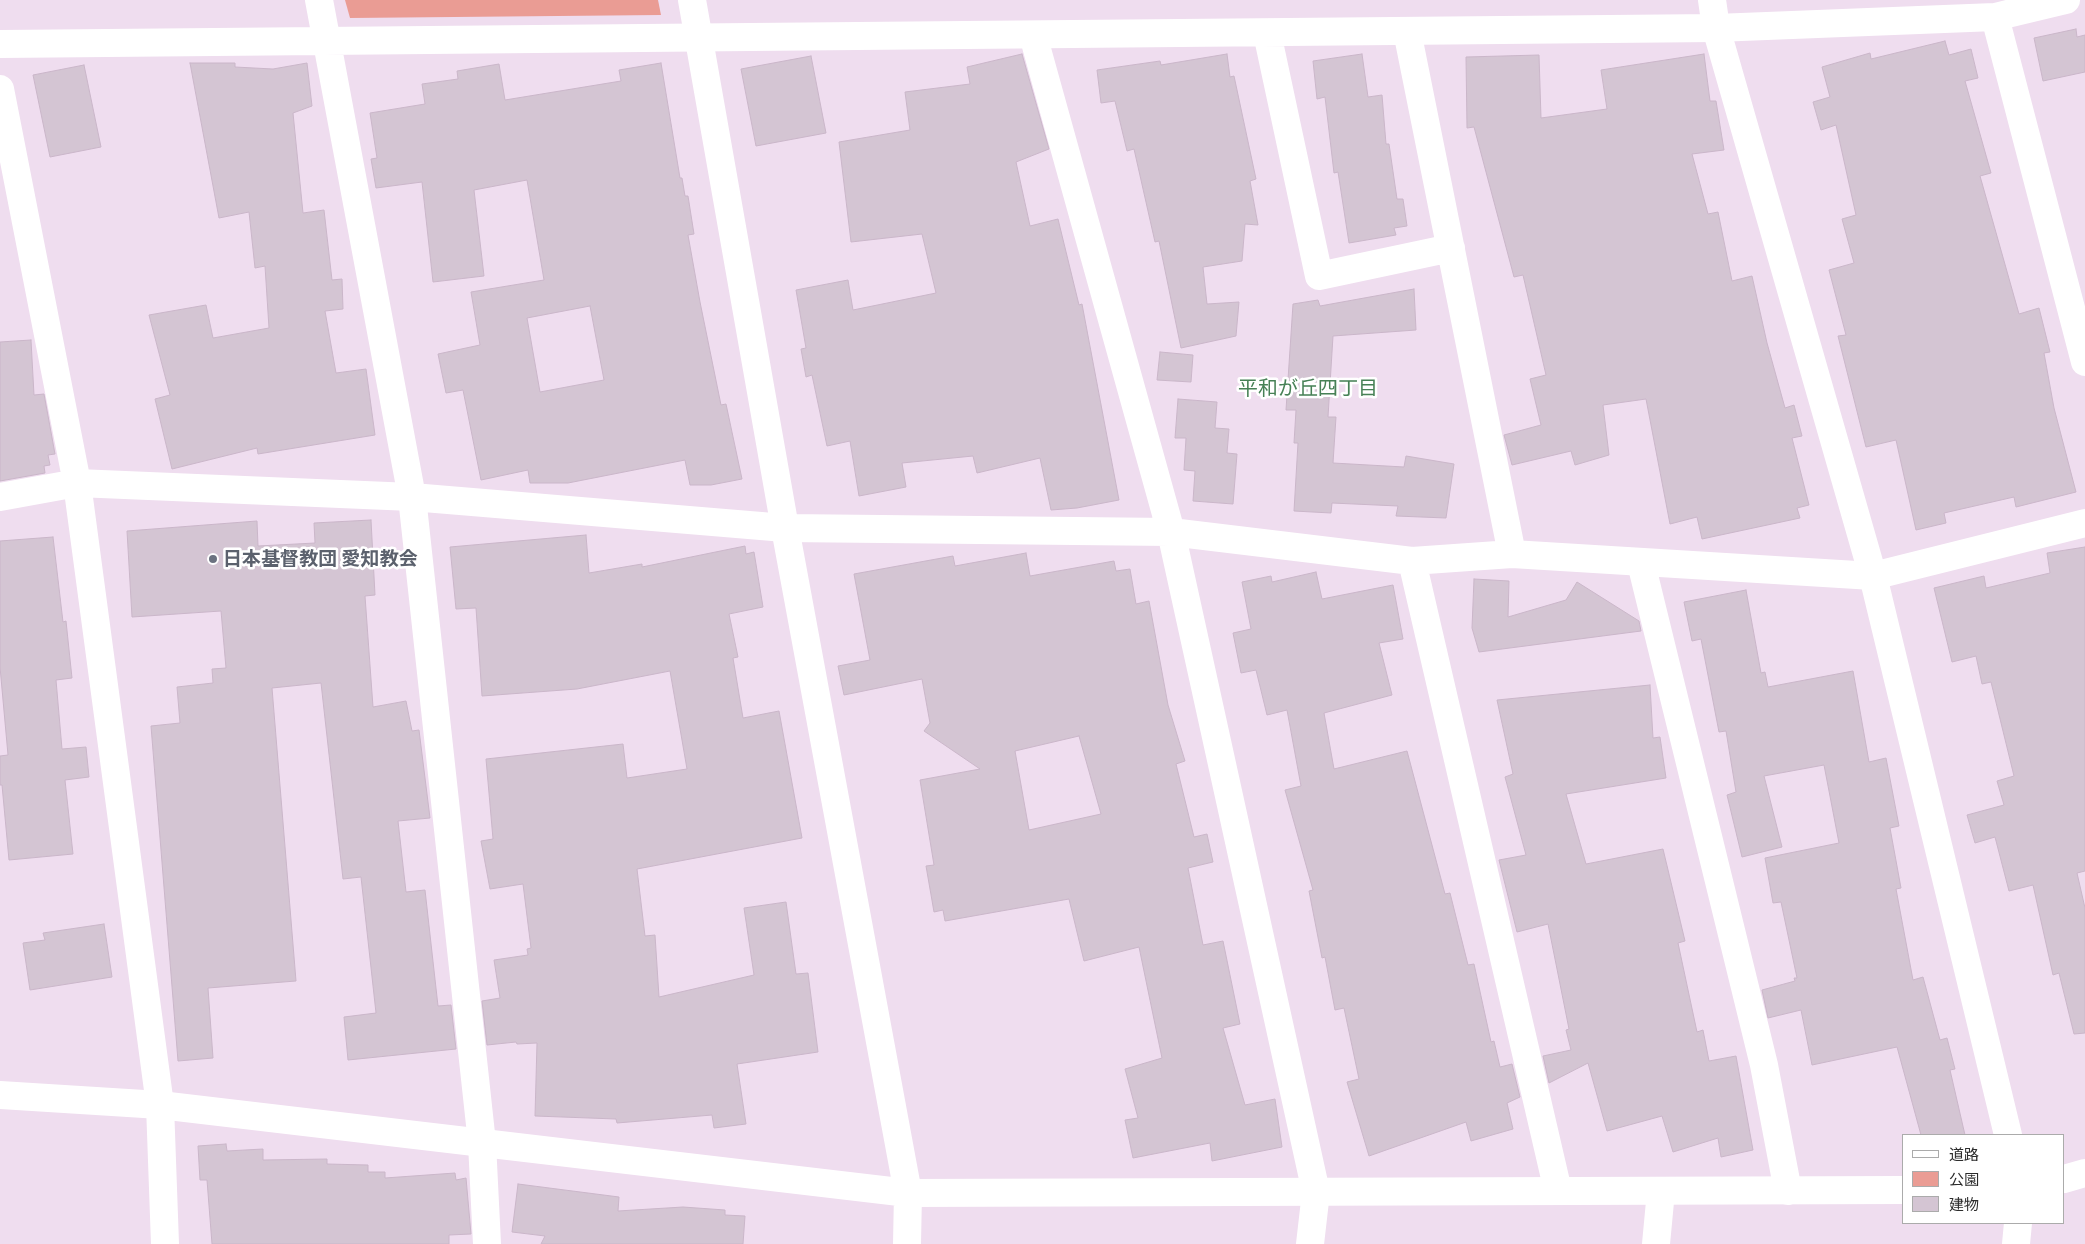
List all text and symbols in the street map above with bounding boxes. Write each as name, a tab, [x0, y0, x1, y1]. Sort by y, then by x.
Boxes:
district label: 平和が丘四丁目	[1238, 377, 1378, 401]
place label: 日本基督教団 愛知教会	[223, 548, 418, 570]
marker: 日本基督教団 愛知教会	[207, 553, 219, 565]
legend	[1902, 1134, 2065, 1224]
text: 道路	[1949, 1146, 1979, 1164]
text: 公園	[1949, 1171, 1979, 1189]
text: 建物	[1949, 1196, 1979, 1214]

